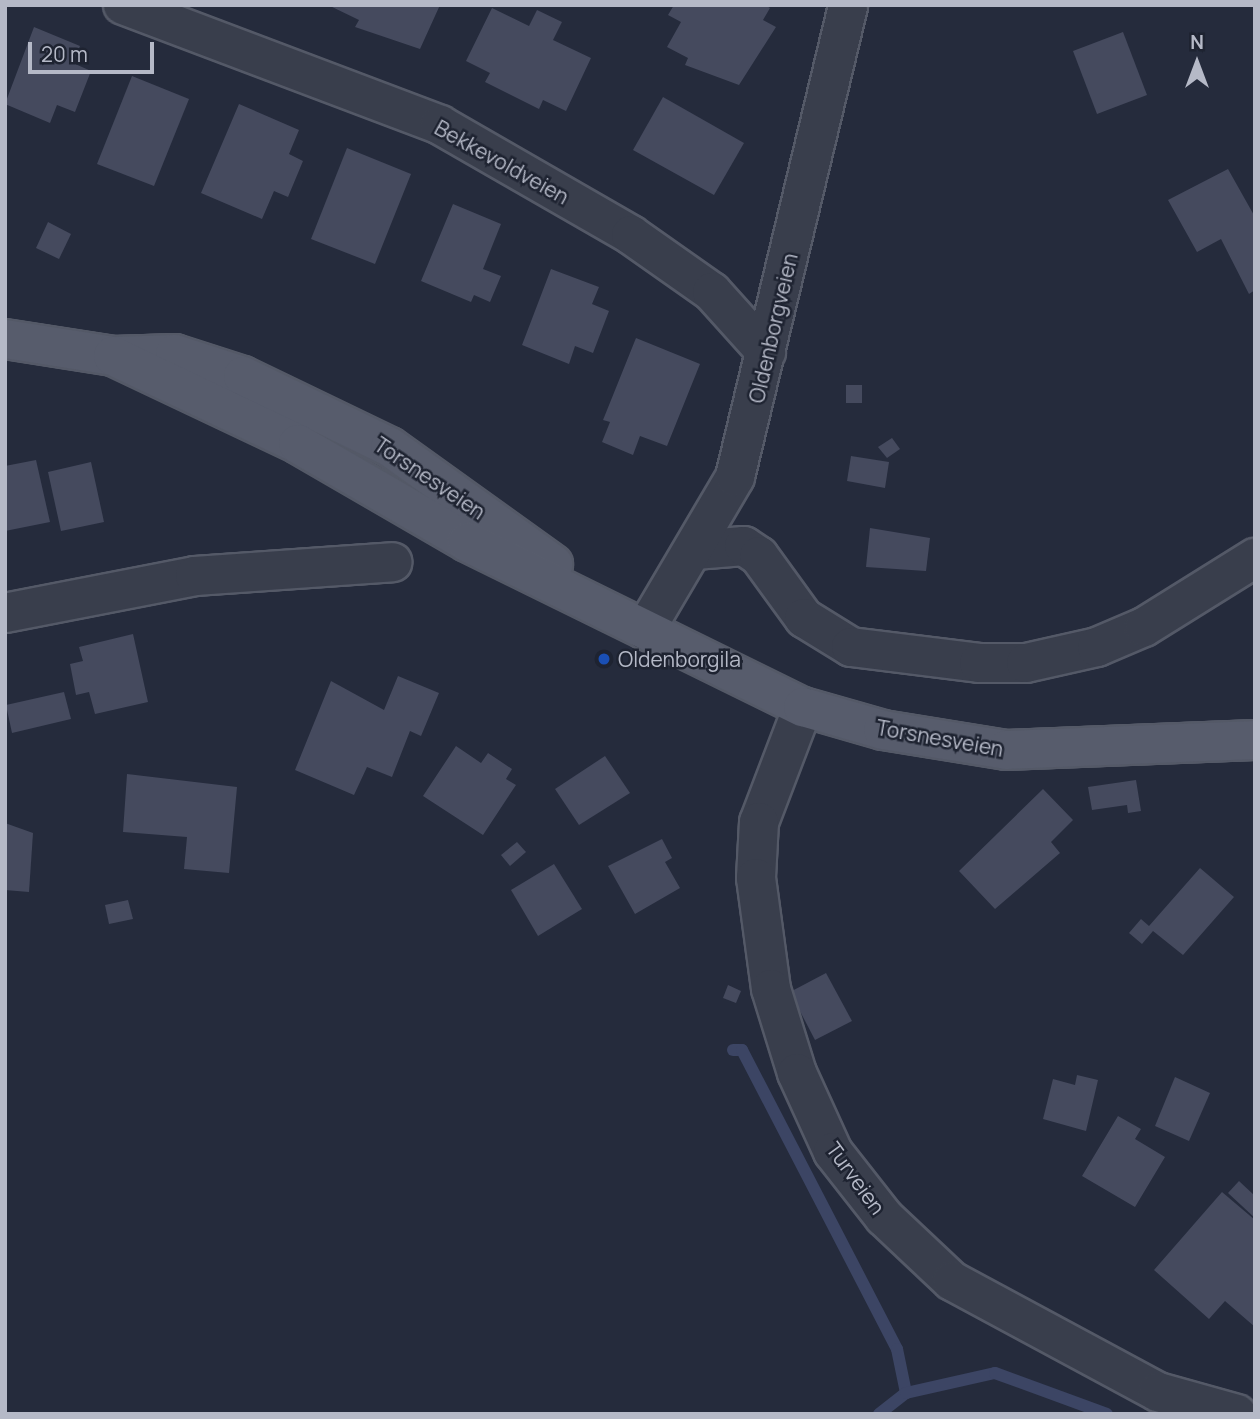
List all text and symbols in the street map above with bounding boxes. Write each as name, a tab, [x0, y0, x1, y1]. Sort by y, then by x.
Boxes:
scale bar	[32, 28, 158, 72]
north arrow	[1162, 28, 1232, 98]
text: N	[1190, 29, 1204, 55]
text: 20 m	[41, 40, 88, 68]
street label: Bekkevoldveien	[431, 115, 573, 209]
street label: Oldenborgveien	[743, 250, 803, 406]
street label: Torsnesveien	[370, 432, 490, 524]
place label: Oldenborgila	[618, 646, 741, 672]
marker: Oldenborgila	[596, 651, 612, 667]
street label: Torsnesveien	[874, 714, 1006, 762]
street label: Turveien	[821, 1137, 891, 1219]

